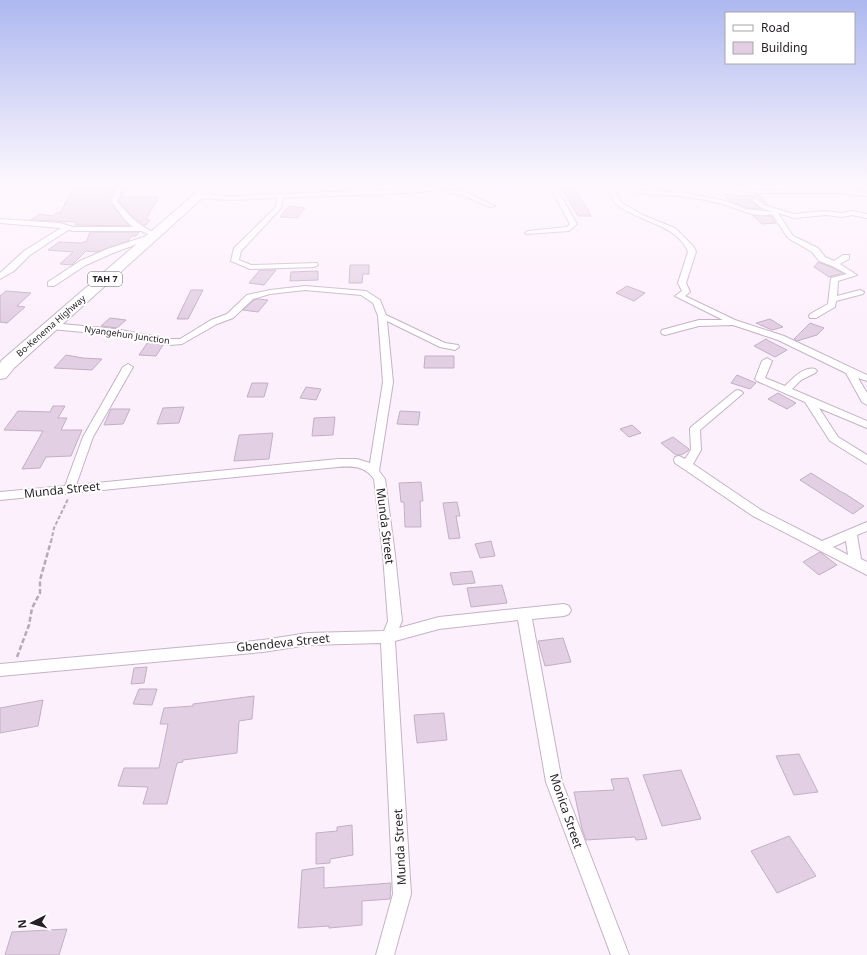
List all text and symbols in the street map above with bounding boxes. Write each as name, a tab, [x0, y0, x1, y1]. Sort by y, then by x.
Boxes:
legend	[725, 12, 855, 64]
text: Road	[761, 19, 790, 36]
text: Building	[761, 39, 808, 56]
road number: TAH 7	[88, 272, 122, 286]
street label: Bo-Kenema Highway	[13, 292, 88, 359]
street label: Nyangehun Junction	[83, 322, 171, 347]
street label: Munda Street	[23, 477, 102, 502]
street label: Munda Street	[372, 487, 399, 566]
street label: Gbendeva Street	[235, 629, 331, 656]
street label: Monica Street	[546, 771, 587, 851]
street label: Munda Street	[389, 808, 410, 886]
north arrow	[12, 903, 52, 943]
text: N	[14, 919, 29, 929]

